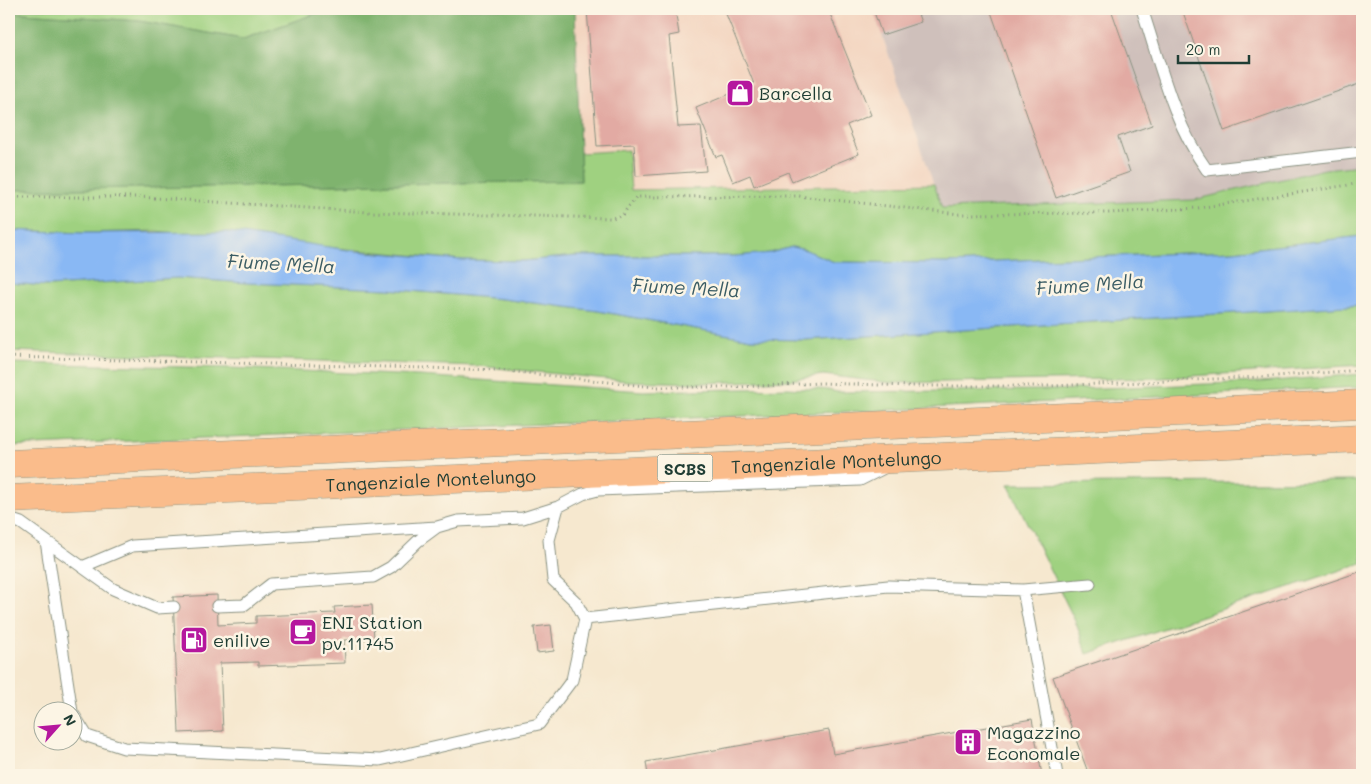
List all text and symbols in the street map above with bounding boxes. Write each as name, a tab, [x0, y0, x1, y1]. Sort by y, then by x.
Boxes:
scale bar	[1178, 32, 1250, 64]
text: 20 m	[1186, 39, 1220, 59]
shop icon: Barcella	[725, 78, 755, 108]
place label: Barcella	[759, 81, 832, 105]
water label: Fiume Mella	[226, 248, 336, 278]
water label: Fiume Mella	[1035, 268, 1145, 300]
water label: Fiume Mella	[631, 272, 741, 302]
street label: Tangenziale Montelungo	[730, 445, 942, 478]
road number: SCBS	[658, 454, 712, 482]
street label: Tangenziale Montelungo	[325, 463, 537, 497]
place label: ENI Station pv.11745	[322, 610, 423, 655]
cafe icon: ENI Station pv.11745	[288, 617, 318, 647]
fuel station icon: enilive	[179, 625, 209, 655]
place label: enilive	[213, 628, 270, 652]
north arrow	[32, 702, 82, 752]
text: N	[59, 711, 81, 729]
place label: Magazzino Economale	[987, 720, 1081, 765]
building icon: Magazzino Economale	[953, 727, 983, 757]

